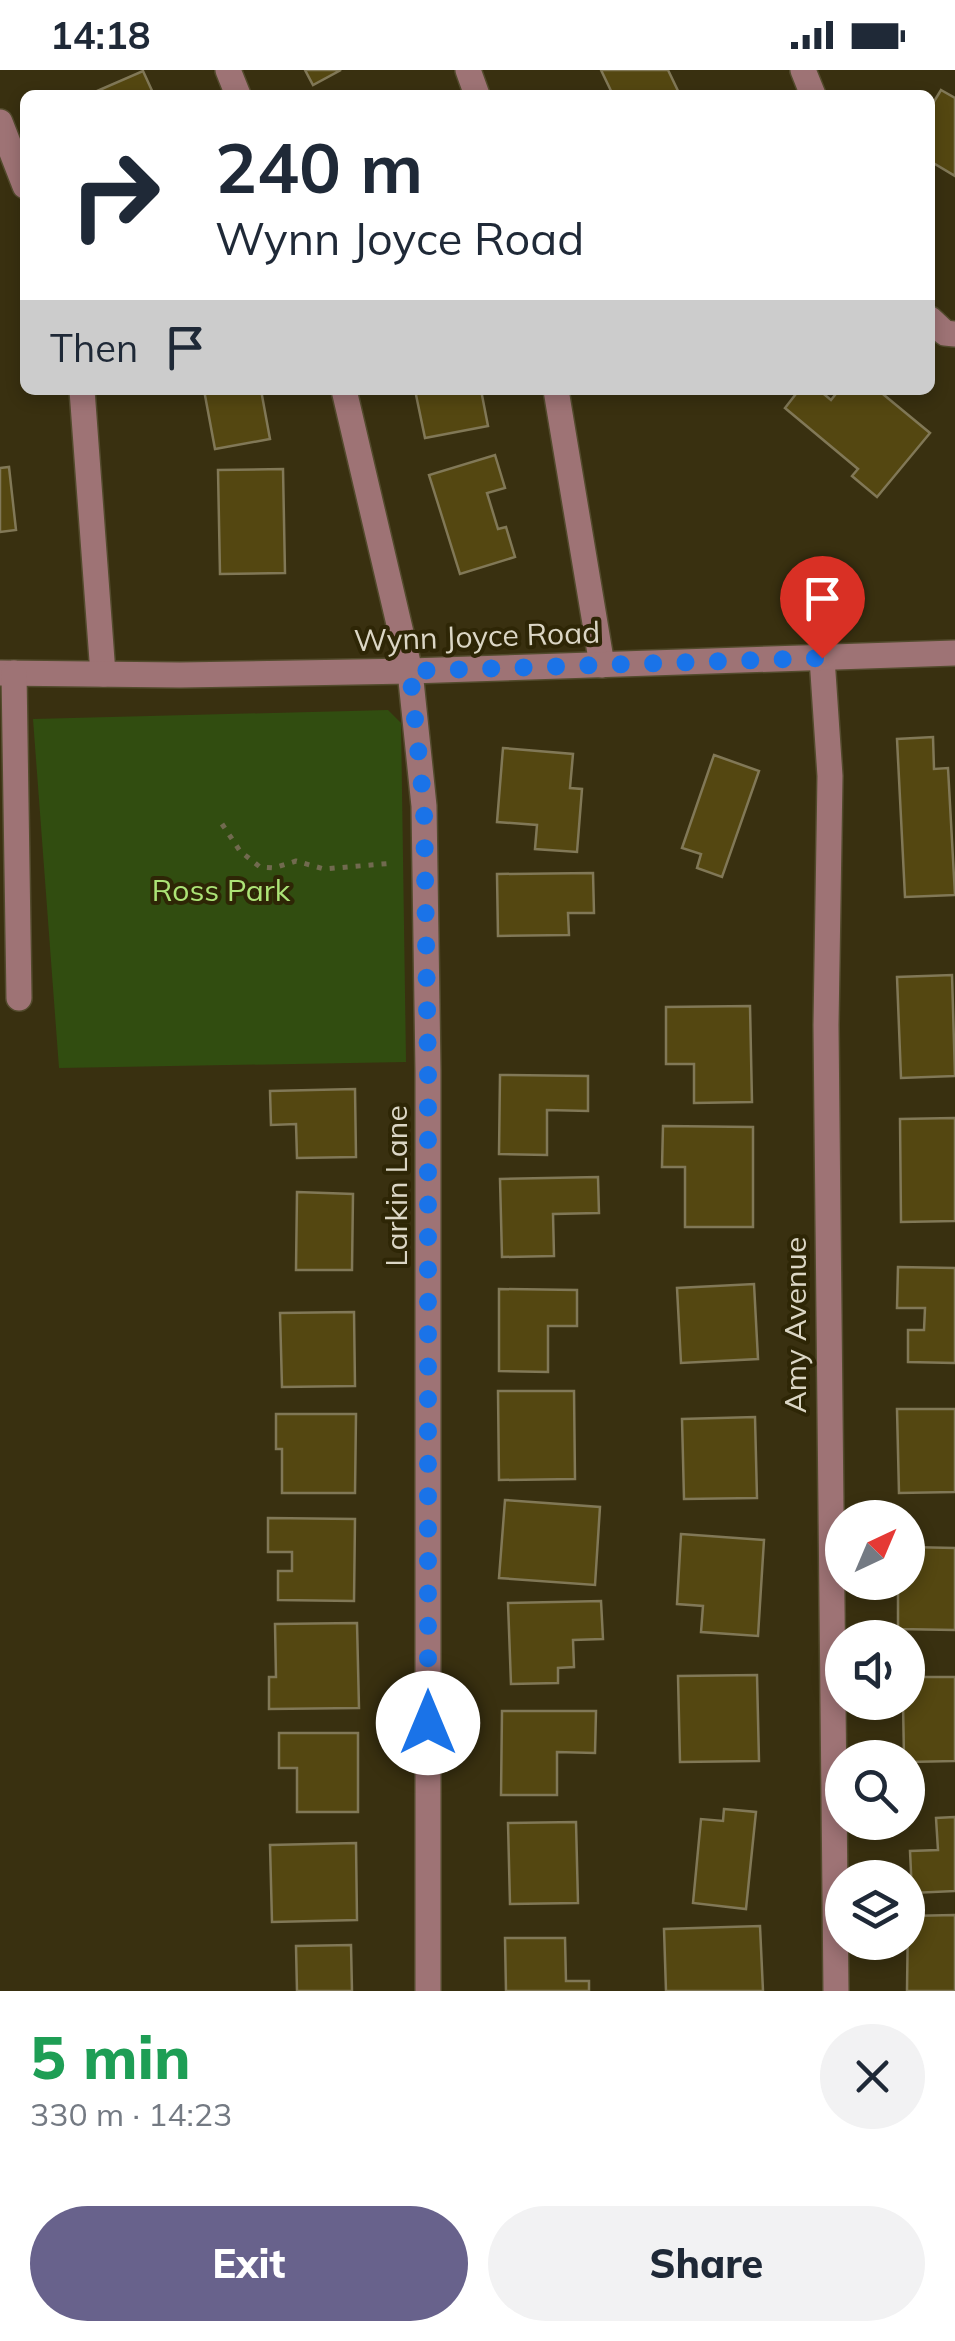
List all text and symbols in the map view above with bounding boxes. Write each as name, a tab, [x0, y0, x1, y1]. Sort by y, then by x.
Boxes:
text: 14:18	[50, 11, 151, 59]
text: 240 m	[215, 123, 423, 211]
icon: right	[50, 130, 180, 260]
text: Wynn Joyce Road	[215, 210, 584, 266]
icon: arrive	[158, 320, 213, 375]
text: Then	[50, 324, 138, 372]
pin	[780, 556, 865, 659]
icon: arrive	[795, 571, 850, 626]
street label: Wynn Joyce Road	[353, 613, 601, 659]
park label: Ross Park	[152, 871, 291, 909]
street label: Larkin Lane	[377, 1105, 415, 1267]
street label: Amy Avenue	[776, 1237, 814, 1413]
north arrow	[825, 1500, 925, 1600]
map controls	[825, 1500, 925, 1960]
button: sound	[825, 1620, 925, 1720]
position arrow	[376, 1671, 480, 1775]
button: search	[825, 1740, 925, 1840]
button: layers	[825, 1860, 925, 1960]
text: 5 min	[30, 2019, 191, 2094]
button: close	[820, 2024, 925, 2129]
text: 330 m · 14:23	[30, 2094, 232, 2134]
button: Exit	[30, 2206, 468, 2321]
button: Share	[488, 2206, 925, 2321]

